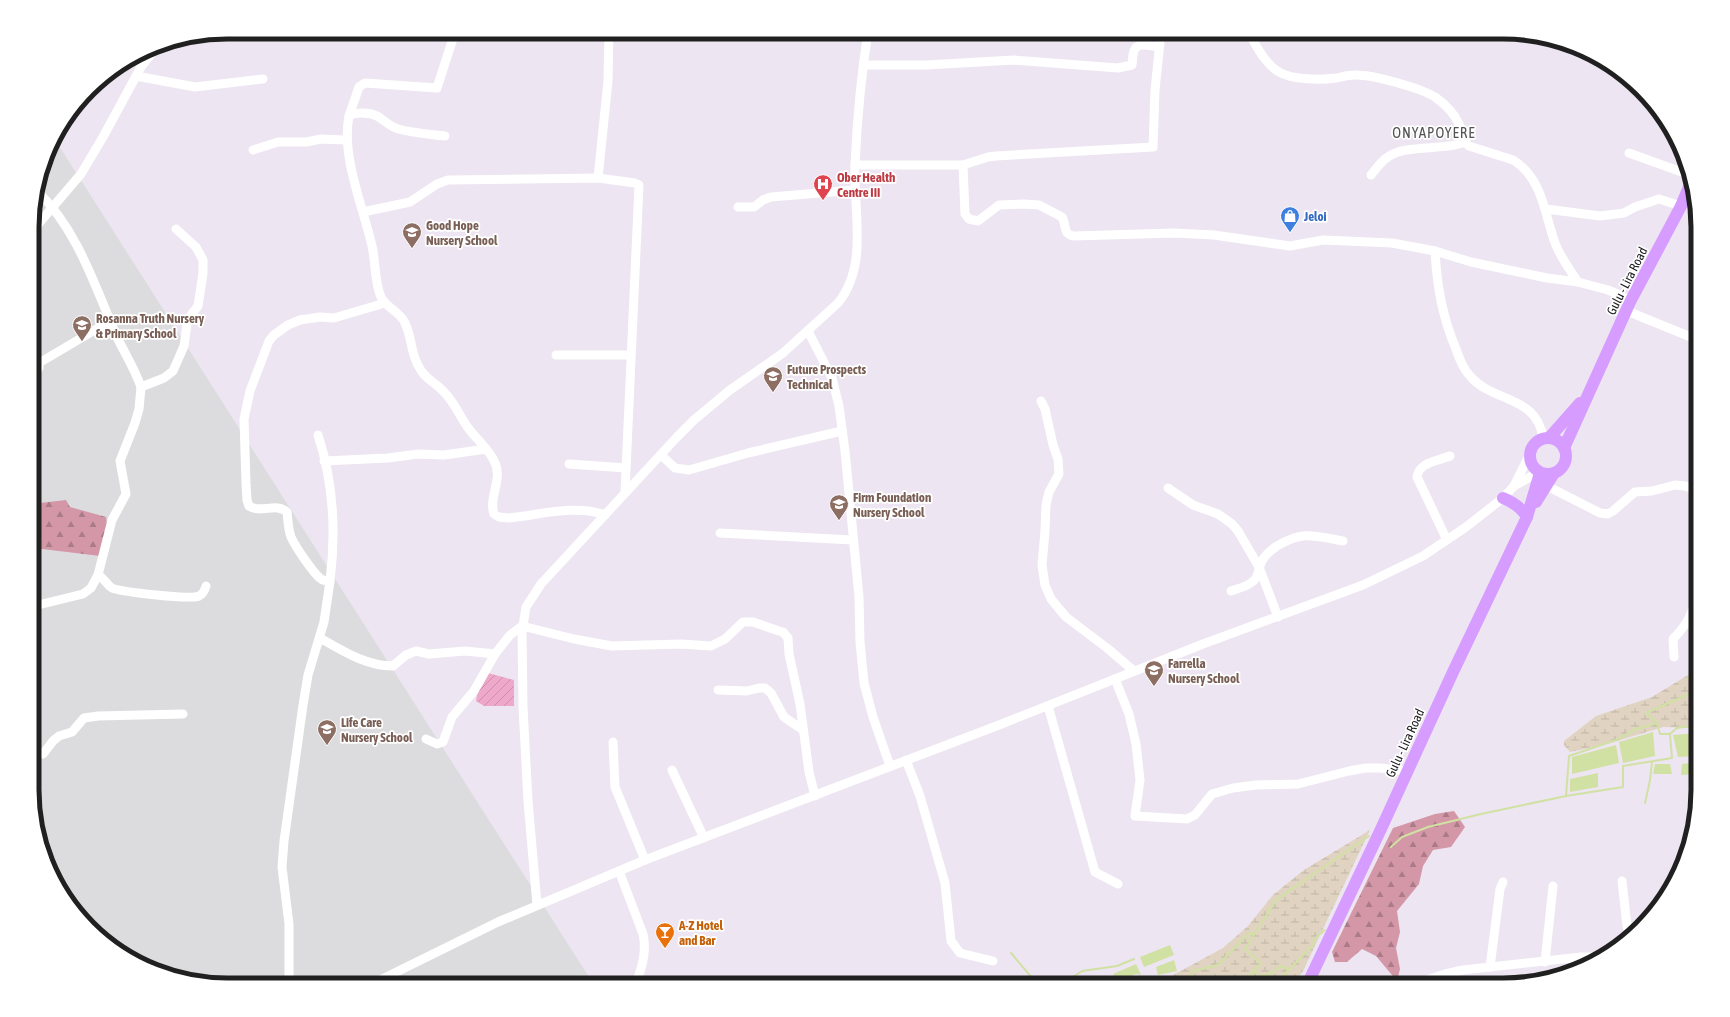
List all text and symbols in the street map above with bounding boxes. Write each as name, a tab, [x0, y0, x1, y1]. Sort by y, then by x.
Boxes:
district label: ONYAPOYERE	[1392, 124, 1476, 141]
place label: Ober Health Centre III	[837, 170, 895, 200]
hospital icon: Ober Health Centre III	[812, 173, 834, 201]
shop icon: Jeloi	[1279, 205, 1301, 233]
place label: Jeloi	[1303, 209, 1326, 224]
place label: Good Hope Nursery School	[426, 218, 498, 248]
school or university icon: Good Hope Nursery School	[401, 221, 423, 249]
street label: Gulu - Lira Road	[1604, 245, 1650, 317]
place label: Rosanna Truth Nursery & Primary School	[96, 311, 205, 341]
school or university icon: Rosanna Truth Nursery & Primary School	[71, 314, 93, 342]
place label: Future Prospects Technical	[787, 362, 866, 392]
school or university icon: Future Prospects Technical	[762, 365, 784, 393]
place label: Firm Foundation Nursery School	[853, 490, 931, 520]
school or university icon: Firm Foundation Nursery School	[828, 493, 850, 521]
place label: Farrella Nursery School	[1168, 656, 1240, 686]
school or university icon: Farrella Nursery School	[1143, 659, 1165, 687]
street label: Gulu - Lira Road	[1383, 706, 1427, 780]
place label: Life Care Nursery School	[341, 715, 413, 745]
school or university icon: Life Care Nursery School	[316, 718, 338, 746]
place label: A-Z Hotel and Bar	[678, 918, 723, 948]
bar icon: A-Z Hotel and Bar	[654, 921, 676, 949]

